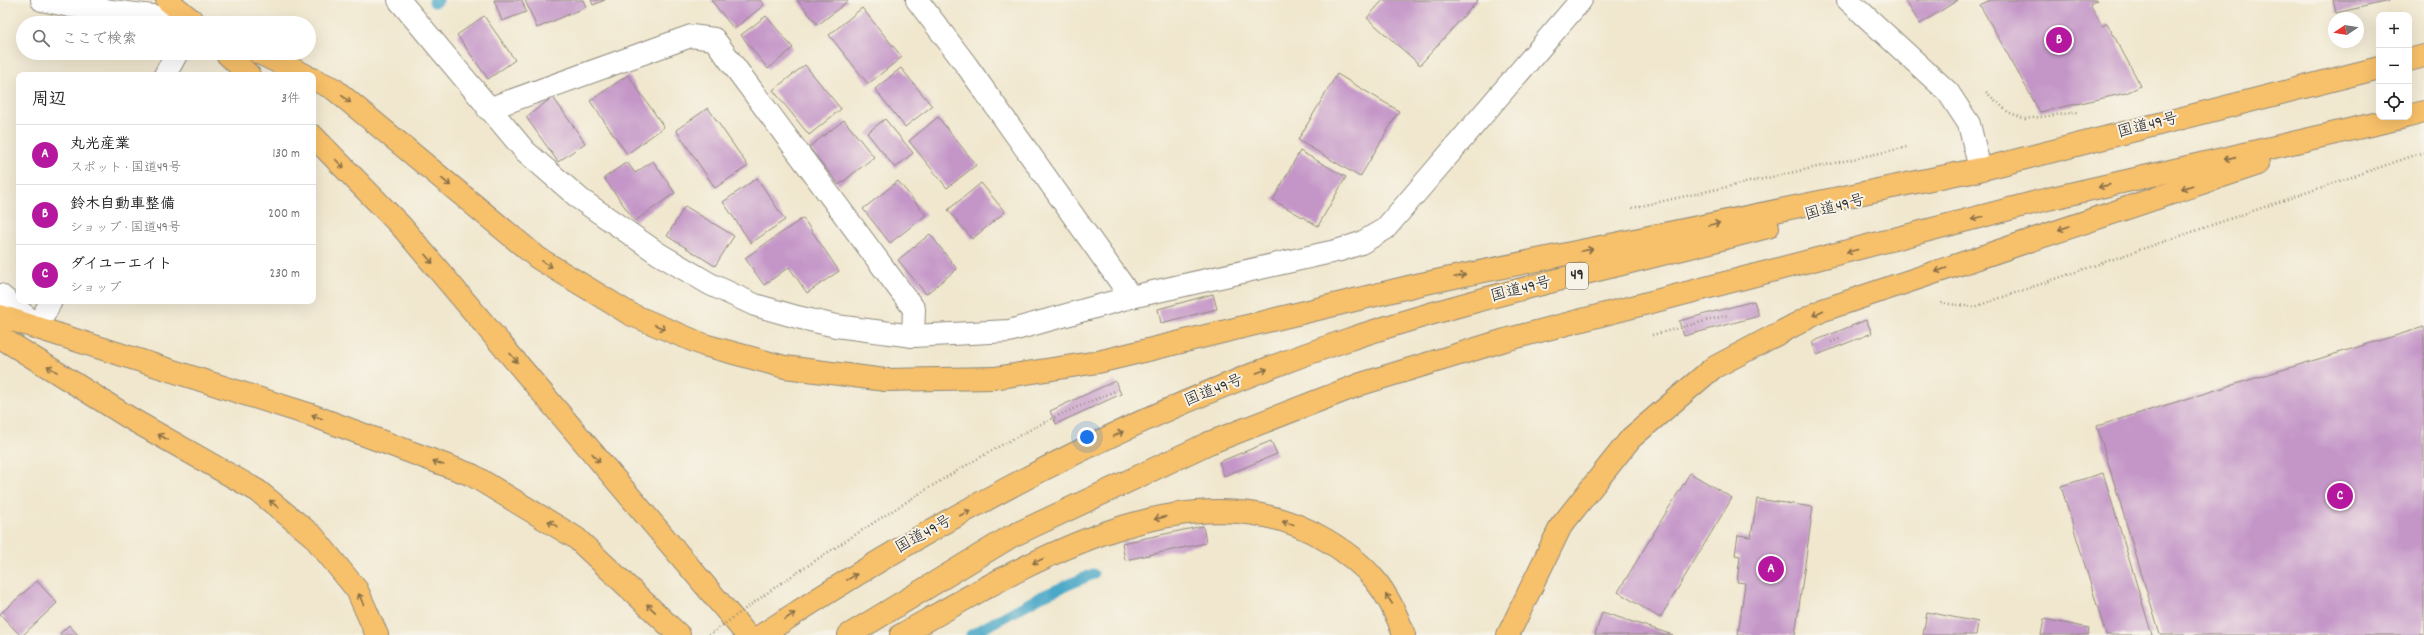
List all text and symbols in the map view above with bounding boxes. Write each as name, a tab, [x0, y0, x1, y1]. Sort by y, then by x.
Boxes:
north arrow	[2328, 12, 2364, 48]
map controls	[2376, 12, 2412, 120]
button: +	[2376, 12, 2412, 48]
search box	[16, 16, 316, 60]
pin: B	[2046, 25, 2072, 55]
icon: search	[30, 27, 52, 49]
text: ここで検索	[62, 29, 137, 51]
button: −	[2376, 48, 2412, 84]
button: locate	[2376, 84, 2412, 120]
text: 周辺	[32, 89, 66, 113]
text: 3件	[281, 90, 300, 109]
one-way arrow	[341, 95, 351, 104]
street label: 国道49号	[2115, 107, 2181, 145]
text: 丸光産業	[70, 134, 130, 156]
text: A	[41, 145, 49, 164]
text: 130 m	[272, 145, 300, 164]
one-way arrow	[2224, 154, 2237, 162]
text: スポット · 国道49号	[70, 159, 181, 178]
one-way arrow	[336, 159, 345, 169]
one-way arrow	[441, 178, 451, 187]
one-way arrow	[2097, 183, 2110, 191]
one-way arrow	[2182, 184, 2194, 192]
street label: 国道49号	[1802, 189, 1868, 227]
text: 鈴木自動車整備	[70, 194, 175, 216]
text: B	[42, 205, 48, 224]
text: 200 m	[268, 205, 300, 224]
one-way arrow	[1971, 214, 1984, 222]
text: ショップ · 国道49号	[70, 219, 181, 238]
one-way arrow	[1707, 219, 1720, 227]
one-way arrow	[2058, 225, 2070, 233]
one-way arrow	[1580, 245, 1593, 253]
one-way arrow	[1845, 247, 1858, 255]
one-way arrow	[425, 253, 434, 264]
text: ダイユーエイト	[70, 254, 172, 276]
one-way arrow	[541, 260, 552, 268]
road number: 49	[1566, 263, 1588, 289]
text: C	[42, 265, 48, 284]
text: 230 m	[270, 265, 300, 284]
one-way arrow	[1935, 267, 1948, 274]
street label: 国道49号	[1488, 271, 1554, 309]
one-way arrow	[1453, 272, 1466, 280]
text: ショップ	[70, 279, 121, 298]
one-way arrow	[1812, 310, 1824, 317]
one-way arrow	[654, 324, 666, 331]
one-way arrow	[509, 352, 518, 363]
one-way arrow	[46, 365, 58, 373]
one-way arrow	[1256, 367, 1268, 375]
street label: 国道49号	[1181, 369, 1247, 413]
one-way arrow	[311, 413, 323, 421]
your location	[1077, 427, 1097, 447]
one-way arrow	[1112, 430, 1124, 437]
one-way arrow	[157, 432, 169, 440]
one-way arrow	[592, 452, 601, 463]
one-way arrow	[433, 458, 445, 466]
pin: C	[2327, 481, 2353, 511]
one-way arrow	[269, 500, 280, 509]
one-way arrow	[958, 508, 970, 516]
street label: 国道49号	[891, 510, 957, 560]
one-way arrow	[1154, 515, 1167, 523]
one-way arrow	[1281, 519, 1294, 526]
one-way arrow	[548, 520, 559, 528]
pin: A	[1758, 554, 1784, 584]
one-way arrow	[1032, 558, 1044, 565]
one-way arrow	[846, 573, 858, 581]
one-way arrow	[357, 594, 364, 606]
one-way arrow	[1385, 594, 1393, 605]
one-way arrow	[646, 604, 656, 613]
one-way arrow	[785, 612, 796, 620]

